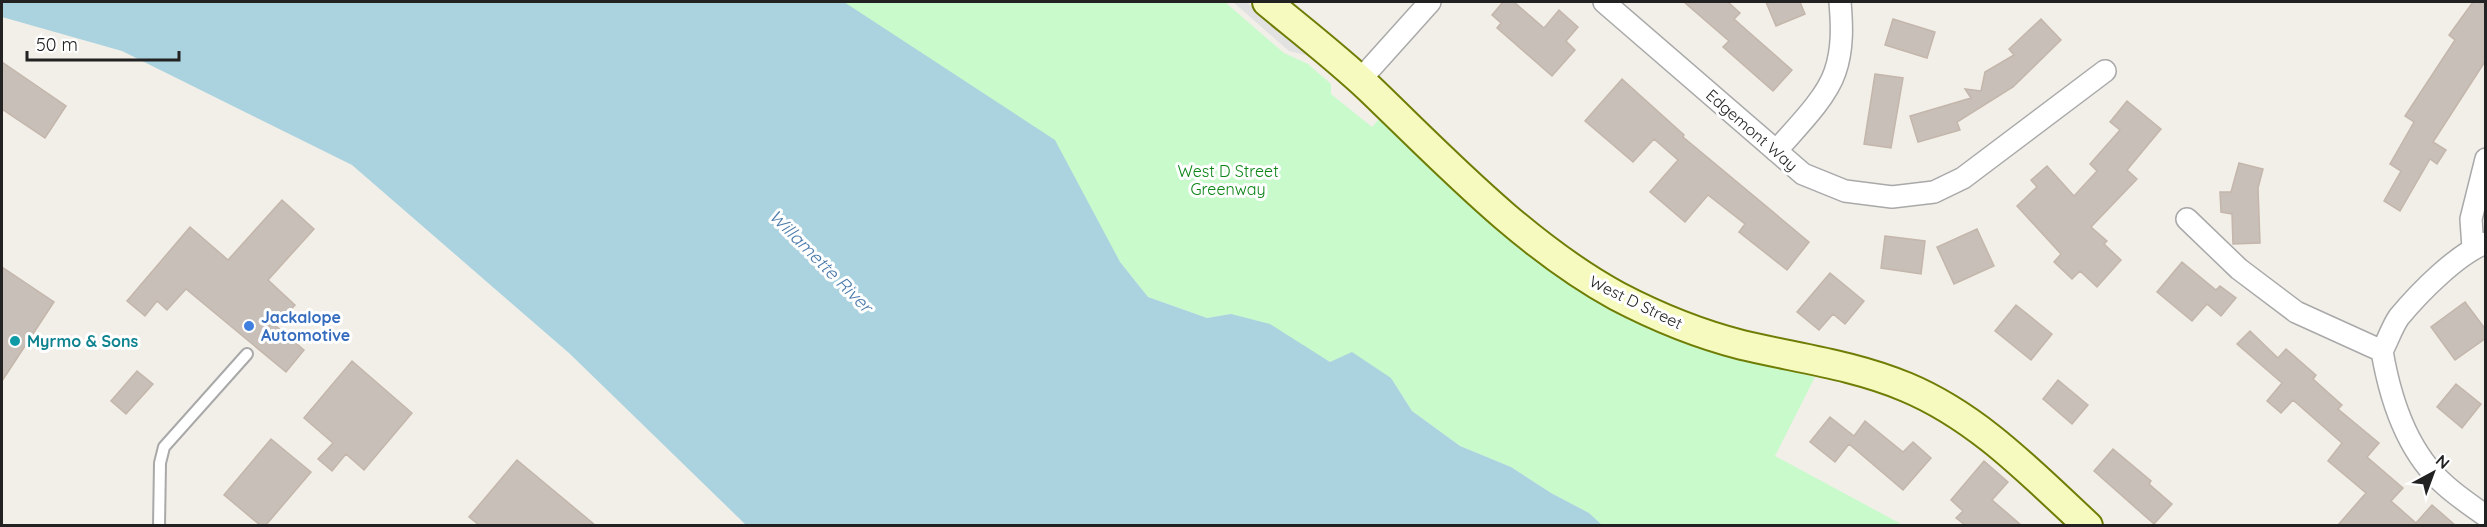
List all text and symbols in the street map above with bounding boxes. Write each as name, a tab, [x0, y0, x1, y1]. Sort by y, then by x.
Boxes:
scale bar	[27, 24, 178, 62]
text: 50 m	[36, 33, 78, 56]
street label: Edgemont Way	[1702, 85, 1802, 175]
park label: West D Street Greenway	[1177, 161, 1279, 199]
water label: Willamette River	[765, 205, 879, 319]
street label: West D Street	[1586, 271, 1686, 333]
place label: Jackalope Automotive	[261, 307, 350, 345]
marker: Jackalope Automotive	[242, 319, 256, 333]
place label: Myrmo & Sons	[27, 331, 139, 351]
marker: Myrmo & Sons	[8, 334, 22, 348]
north arrow	[2403, 443, 2463, 503]
text: N	[2432, 450, 2454, 473]

